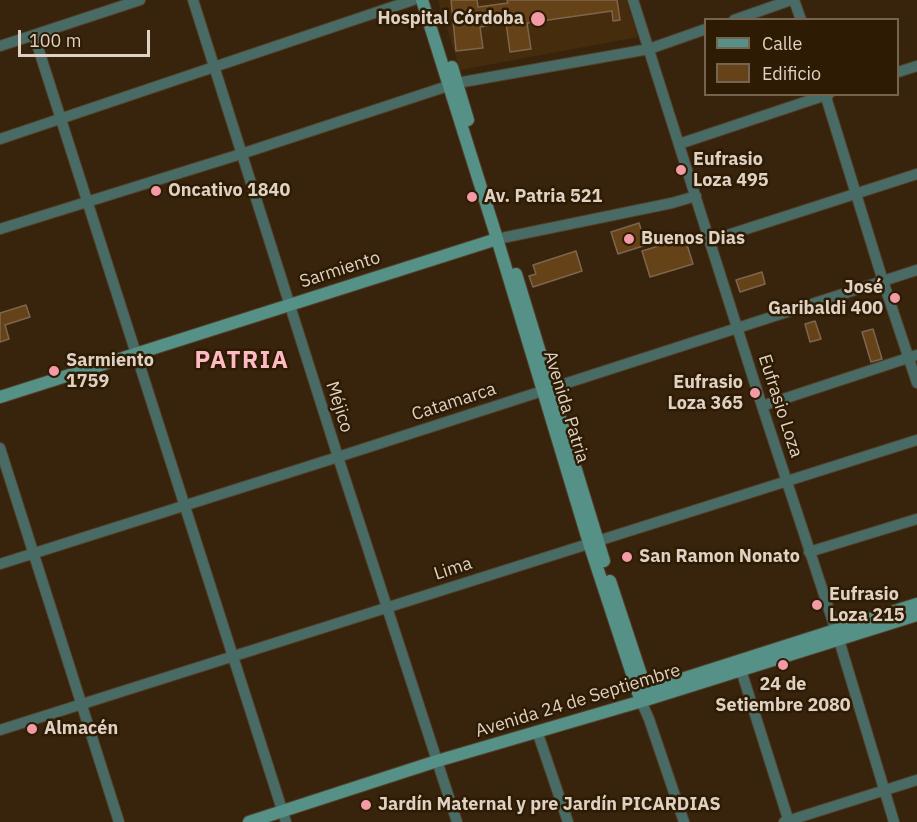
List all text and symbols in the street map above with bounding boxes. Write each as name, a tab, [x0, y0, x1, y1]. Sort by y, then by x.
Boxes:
place label: Hospital Córdoba	[377, 8, 524, 30]
marker: Hospital Córdoba	[529, 10, 547, 28]
scale bar	[21, 18, 153, 56]
legend	[704, 18, 899, 96]
text: 100 m	[29, 29, 81, 52]
text: Calle	[762, 32, 802, 55]
text: Edificio	[762, 62, 821, 85]
place label: Eufrasio Loza 495	[693, 149, 769, 192]
marker: Eufrasio Loza 495	[674, 163, 688, 177]
place label: Oncativo 1840	[168, 180, 290, 202]
marker: Oncativo 1840	[149, 184, 163, 198]
place label: Av. Patria 521	[484, 186, 602, 208]
marker: Av. Patria 521	[465, 190, 479, 204]
place label: Buenos Dias	[641, 228, 745, 250]
marker: Buenos Dias	[622, 232, 636, 246]
street label: Sarmiento	[297, 247, 383, 293]
place label: José Garibaldi 400	[768, 277, 883, 320]
marker: José Garibaldi 400	[888, 291, 902, 305]
district label: PATRIA	[195, 347, 289, 375]
street label: Avenida Patria	[539, 348, 593, 466]
place label: Sarmiento 1759	[66, 350, 154, 392]
street label: Eufrasio Loza	[753, 352, 807, 460]
marker: Sarmiento 1759	[47, 364, 61, 378]
place label: Eufrasio Loza 365	[667, 372, 743, 415]
street label: Catamarca	[409, 378, 499, 426]
street label: Méjico	[321, 379, 357, 435]
marker: Eufrasio Loza 365	[748, 386, 762, 400]
place label: San Ramon Nonato	[639, 546, 800, 568]
marker: San Ramon Nonato	[620, 550, 634, 564]
street label: Lima	[431, 553, 475, 585]
place label: Eufrasio Loza 215	[829, 584, 905, 626]
marker: Eufrasio Loza 215	[810, 598, 824, 612]
marker: 24 de Setiembre 2080	[776, 658, 790, 672]
street label: Avenida 24 de Septiembre	[473, 660, 683, 742]
place label: 24 de Setiembre 2080	[715, 674, 851, 716]
place label: Almacén	[44, 718, 118, 740]
marker: Almacén	[25, 722, 39, 736]
place label: Jardín Maternal y pre Jardín PICARDIAS	[378, 794, 721, 816]
marker: Jardín Maternal y pre Jardín PICARDIAS	[359, 798, 373, 812]

